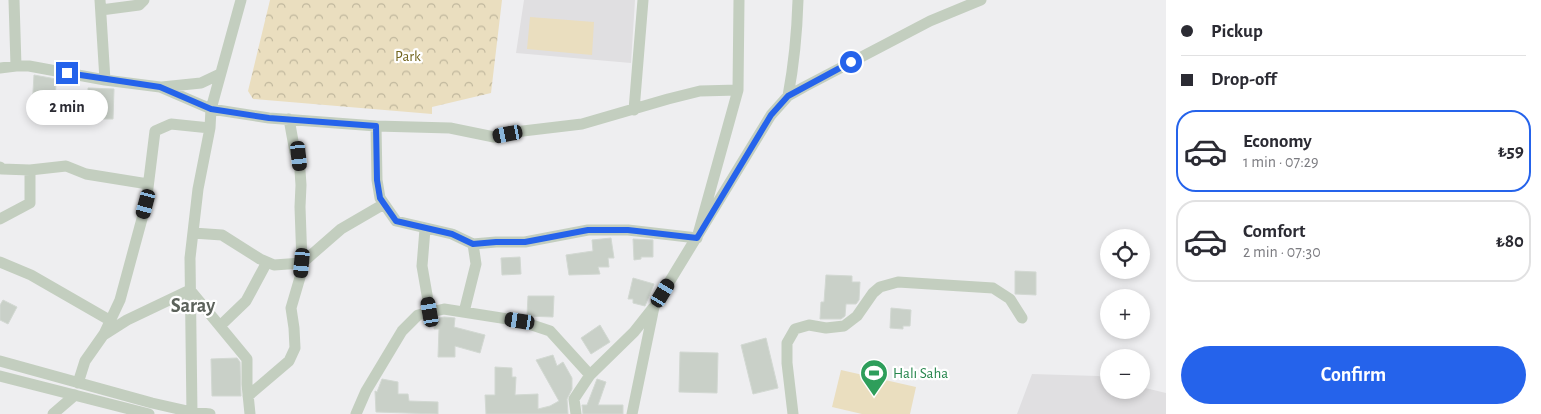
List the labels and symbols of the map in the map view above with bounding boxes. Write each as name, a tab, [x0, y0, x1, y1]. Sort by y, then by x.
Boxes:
park label: Park	[395, 49, 421, 64]
route start	[840, 51, 862, 73]
route end	[56, 62, 78, 84]
callout: 2 min	[26, 90, 108, 126]
car	[491, 124, 524, 144]
car	[289, 140, 308, 172]
car	[134, 188, 157, 220]
car	[293, 247, 310, 279]
car	[648, 276, 677, 310]
district label: Saray	[171, 296, 215, 316]
car	[420, 296, 439, 328]
car	[504, 311, 535, 331]
sports icon: Halı Saha	[859, 358, 889, 397]
place label: Halı Saha	[893, 366, 948, 381]

